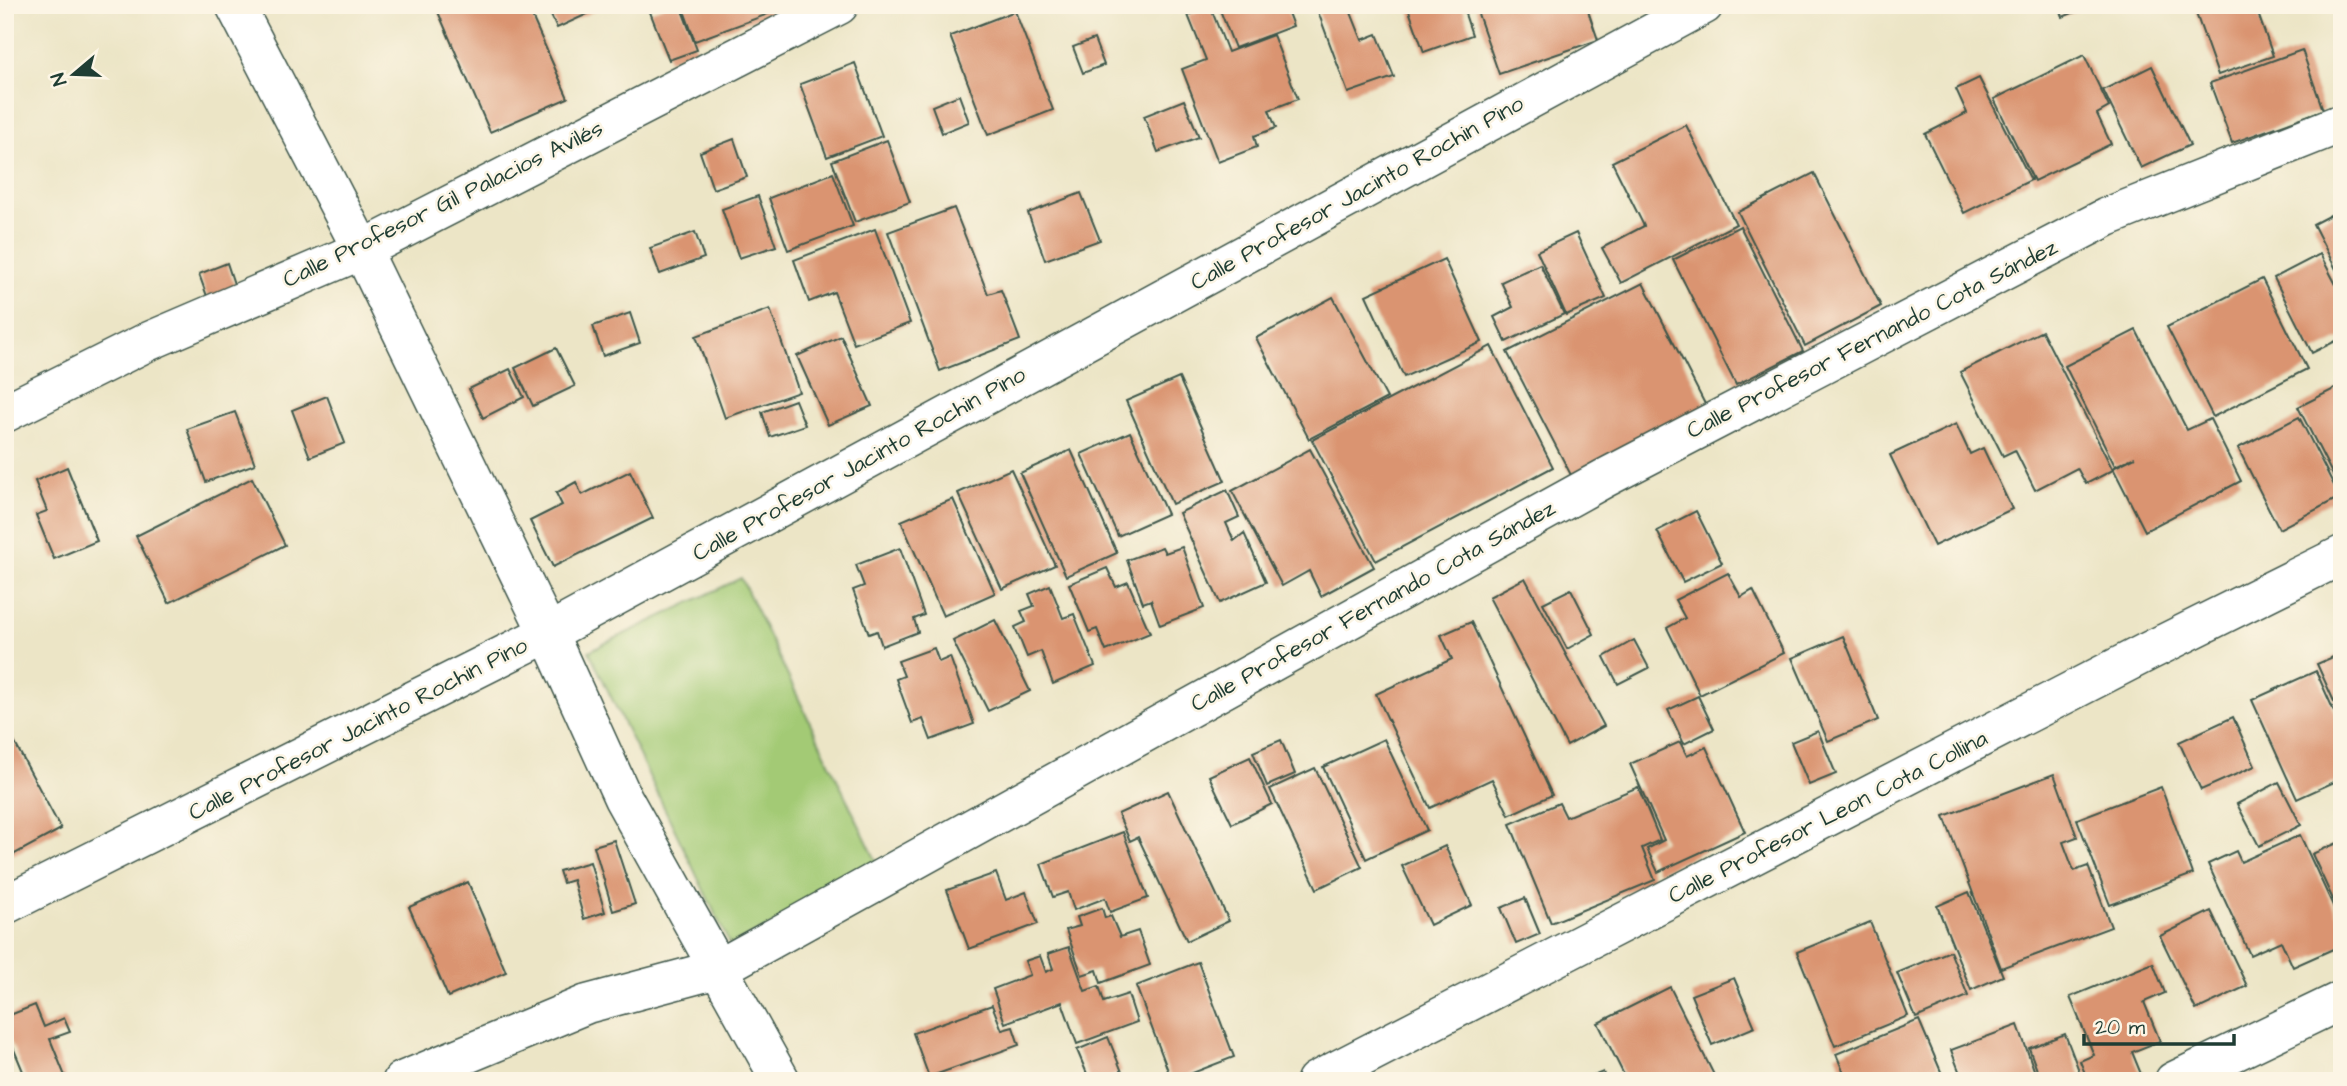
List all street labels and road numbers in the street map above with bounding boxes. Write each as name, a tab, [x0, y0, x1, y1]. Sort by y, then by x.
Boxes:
street label: Calle Profesor Jacinto Rochin Pino	[1185, 88, 1529, 298]
street label: Calle Profesor Gil Palacios Avilés	[277, 112, 609, 296]
street label: Calle Profesor Fernando Cota Sández	[1681, 231, 2064, 447]
street label: Calle Profesor Jacinto Rochin Pino	[687, 359, 1031, 569]
street label: Calle Profesor Fernando Cota Sández	[1185, 492, 1562, 720]
street label: Calle Profesor Jacinto Rochin Pino	[183, 629, 533, 829]
street label: Calle Profesor Leon Cota Collina	[1663, 722, 1993, 912]

